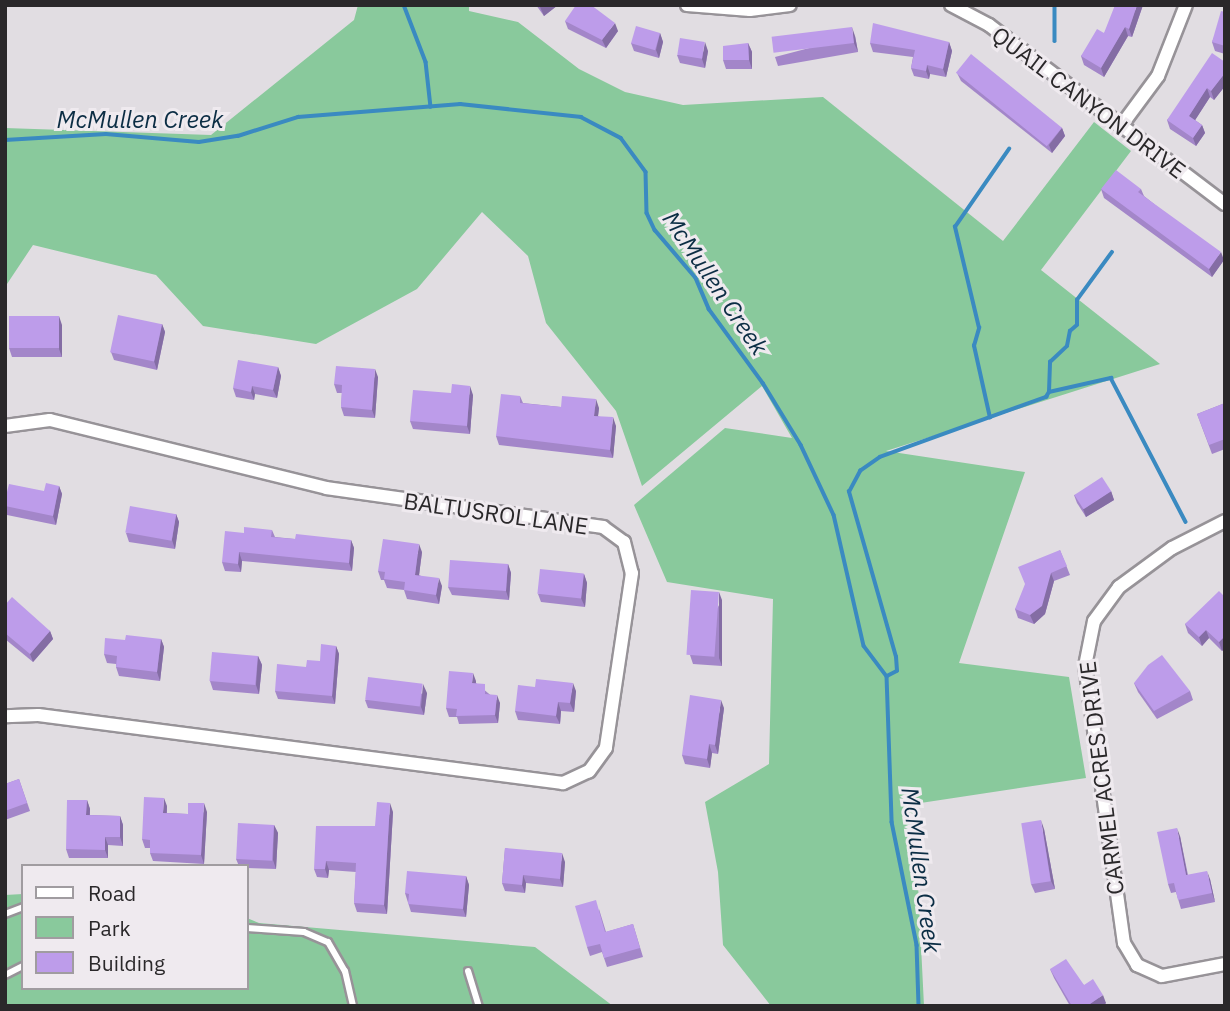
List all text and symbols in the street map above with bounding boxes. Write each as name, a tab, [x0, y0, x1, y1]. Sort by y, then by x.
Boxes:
street label: QUAIL CANYON DRIVE	[987, 20, 1191, 184]
water label: McMullen Creek	[57, 106, 223, 134]
water label: McMullen Creek	[656, 206, 774, 360]
street label: BALTUSROL LANE	[402, 486, 590, 540]
street label: CARMEL ACRES DRIVE	[1073, 660, 1129, 896]
water label: McMullen Creek	[895, 785, 947, 955]
legend	[21, 864, 248, 990]
text: Road	[88, 879, 136, 907]
text: Park	[88, 914, 131, 942]
text: Building	[88, 949, 165, 977]

